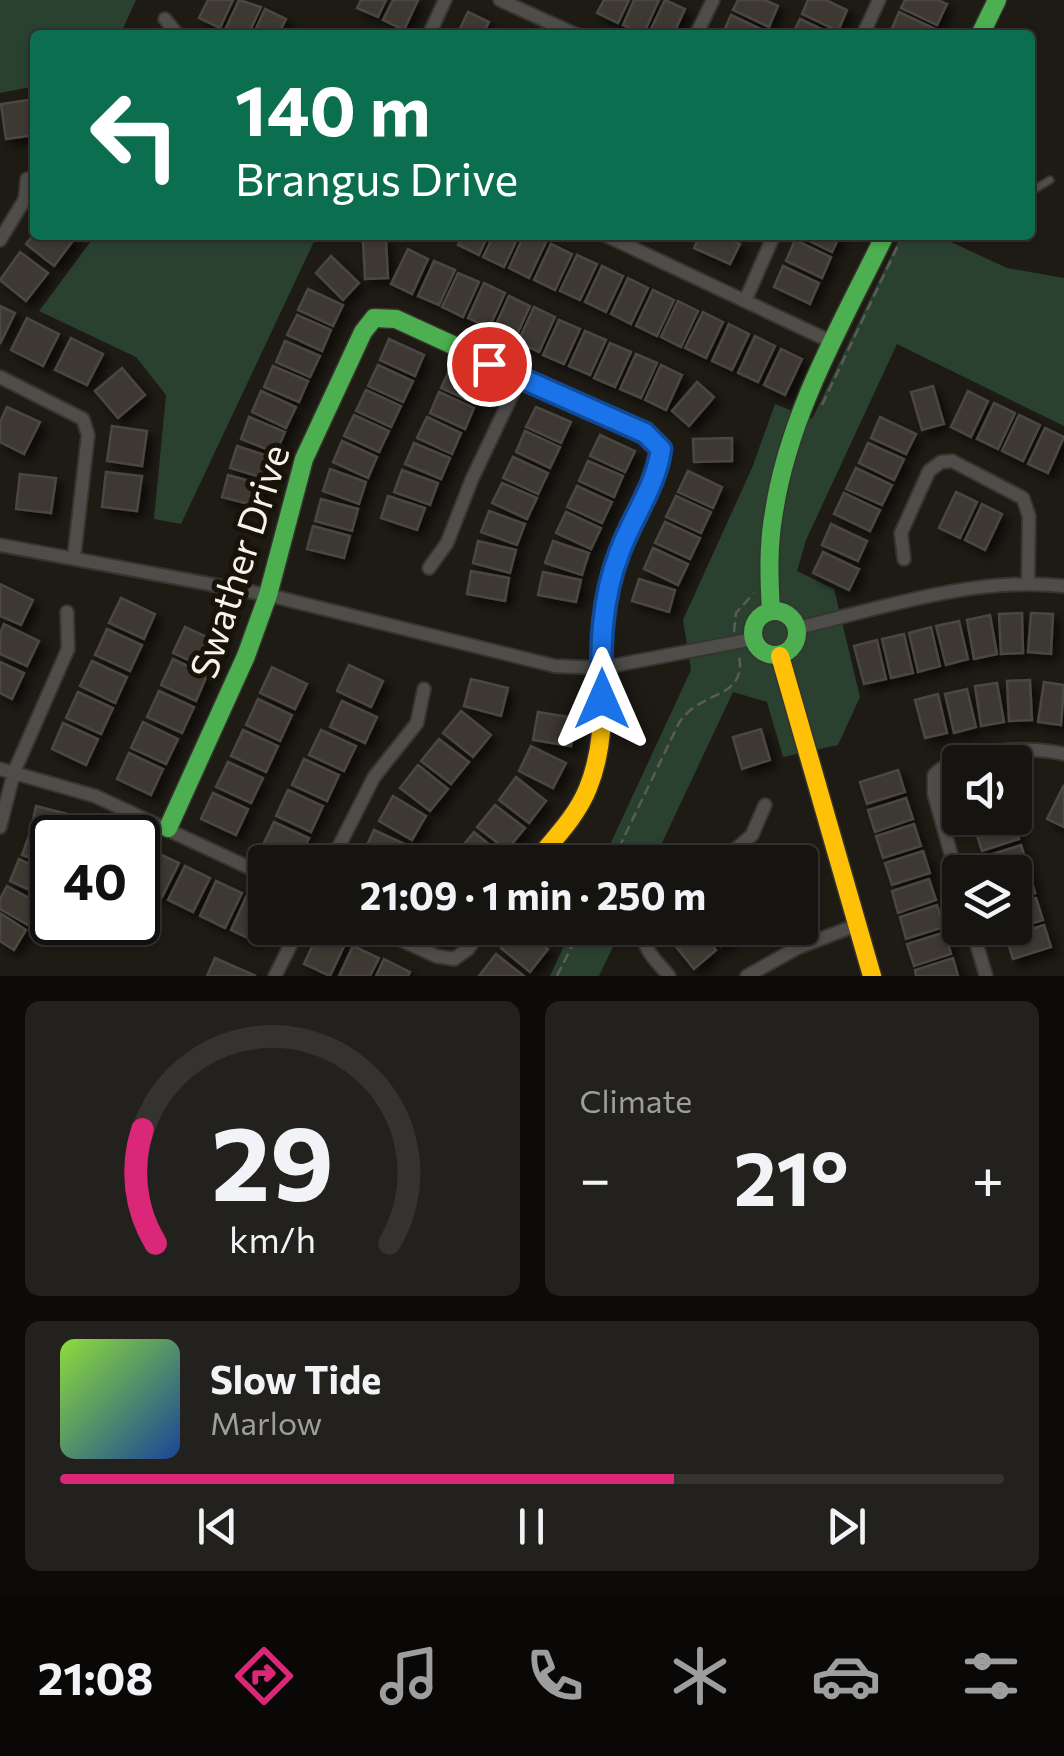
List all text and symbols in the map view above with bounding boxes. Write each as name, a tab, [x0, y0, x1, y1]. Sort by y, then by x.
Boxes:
text: 140 m	[235, 65, 431, 150]
icon: left	[70, 70, 200, 200]
text: Brangus Drive	[235, 150, 518, 205]
pin	[447, 322, 532, 407]
icon: arrive	[462, 337, 517, 392]
street label: Swather Drive	[178, 438, 298, 684]
position arrow	[550, 647, 654, 751]
map controls	[942, 745, 1032, 945]
button: sound	[942, 745, 1032, 835]
speed limit sign: 40	[30, 815, 160, 945]
button: layers	[942, 855, 1032, 945]
text: 21:09 · 1 min · 250 m	[360, 871, 706, 918]
text: Climate	[580, 1080, 692, 1120]
text: 29	[211, 1095, 334, 1222]
text: 21°	[734, 1130, 849, 1221]
text: −	[580, 1143, 611, 1210]
text: +	[972, 1143, 1004, 1210]
text: km/h	[229, 1217, 316, 1260]
text: Slow Tide	[210, 1355, 381, 1402]
text: Marlow	[210, 1402, 322, 1442]
icon: previous	[190, 1499, 245, 1554]
icon: pause	[504, 1499, 559, 1554]
icon: next	[819, 1499, 874, 1554]
icon: directions	[229, 1641, 299, 1711]
icon: music	[374, 1641, 444, 1711]
icon: phone	[520, 1641, 590, 1711]
icon: climate	[665, 1641, 735, 1711]
icon: car	[811, 1641, 881, 1711]
icon: filters	[956, 1641, 1026, 1711]
text: 21:08	[38, 1649, 153, 1704]

